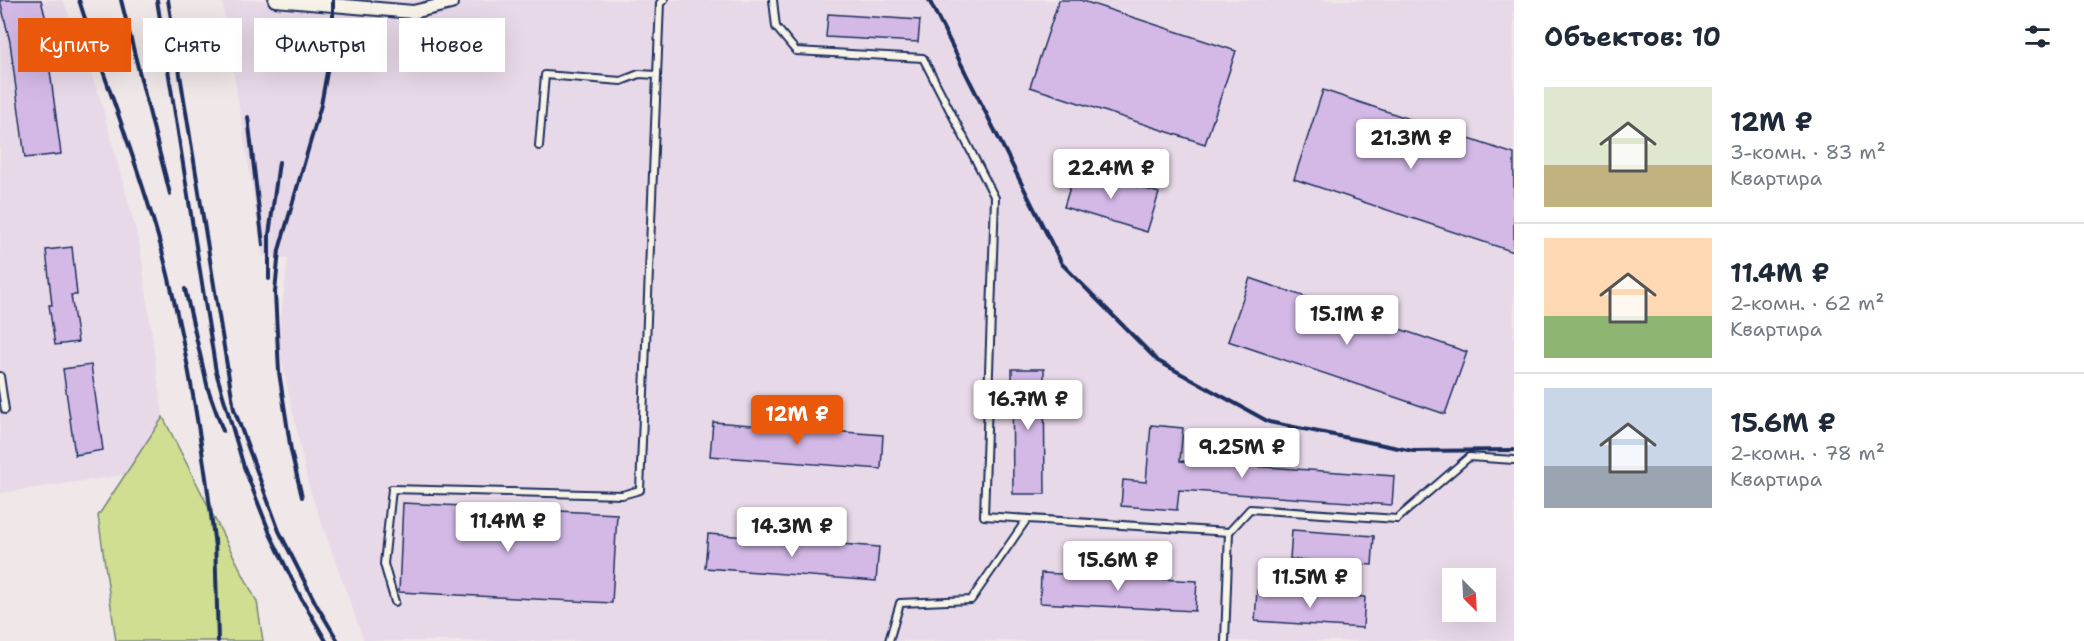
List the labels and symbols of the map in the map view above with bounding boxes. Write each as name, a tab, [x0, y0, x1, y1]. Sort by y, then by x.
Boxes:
pin: 21.3M ₽	[1356, 119, 1466, 170]
pin: 22.4M ₽	[1056, 149, 1166, 200]
pin: 15.1M ₽	[1292, 295, 1402, 346]
pin: 16.7M ₽	[973, 380, 1083, 431]
pin: 12M ₽	[755, 395, 839, 446]
pin: 9.25M ₽	[1187, 428, 1297, 479]
pin: 11.4M ₽	[453, 502, 563, 553]
pin: 14.3M ₽	[737, 507, 847, 558]
pin: 15.6M ₽	[1063, 541, 1173, 592]
pin: 11.5M ₽	[1255, 558, 1365, 609]
north arrow	[1442, 568, 1496, 622]

